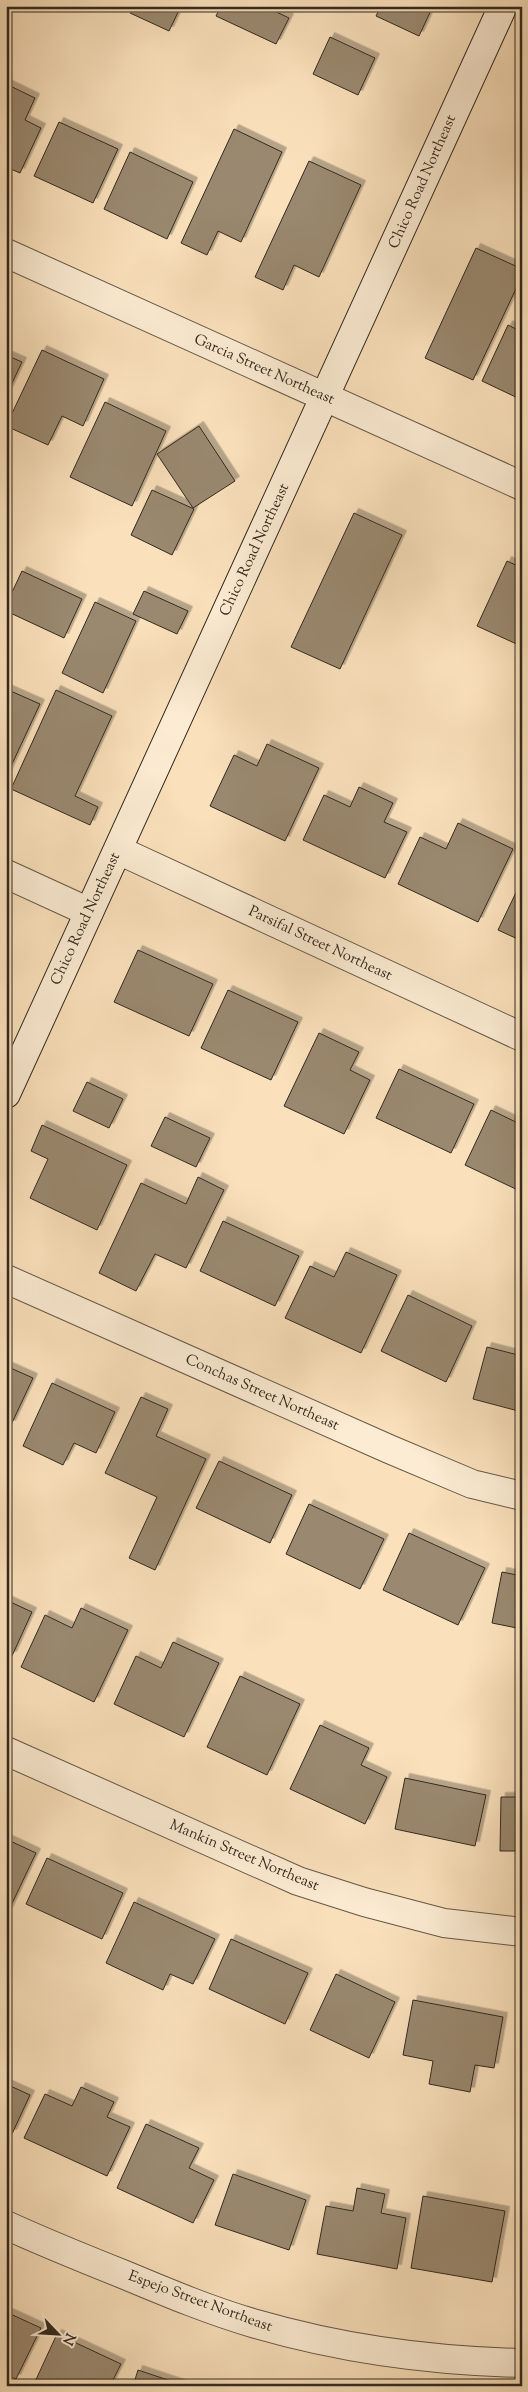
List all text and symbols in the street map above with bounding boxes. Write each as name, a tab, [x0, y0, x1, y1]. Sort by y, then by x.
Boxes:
street label: Chico Road Northeast	[384, 112, 462, 252]
street label: Garcia Street Northeast	[190, 329, 338, 411]
street label: Chico Road Northeast	[215, 480, 295, 620]
street label: Chico Road Northeast	[46, 849, 126, 989]
street label: Parsifal Street Northeast	[245, 901, 395, 987]
street label: Conchas Street Northeast	[182, 1350, 342, 1436]
street label: Mankin Street Northeast	[166, 1815, 322, 1897]
street label: Espejo Street Northeast	[125, 2266, 275, 2338]
north arrow	[32, 2310, 82, 2360]
text: N	[57, 2329, 79, 2348]

